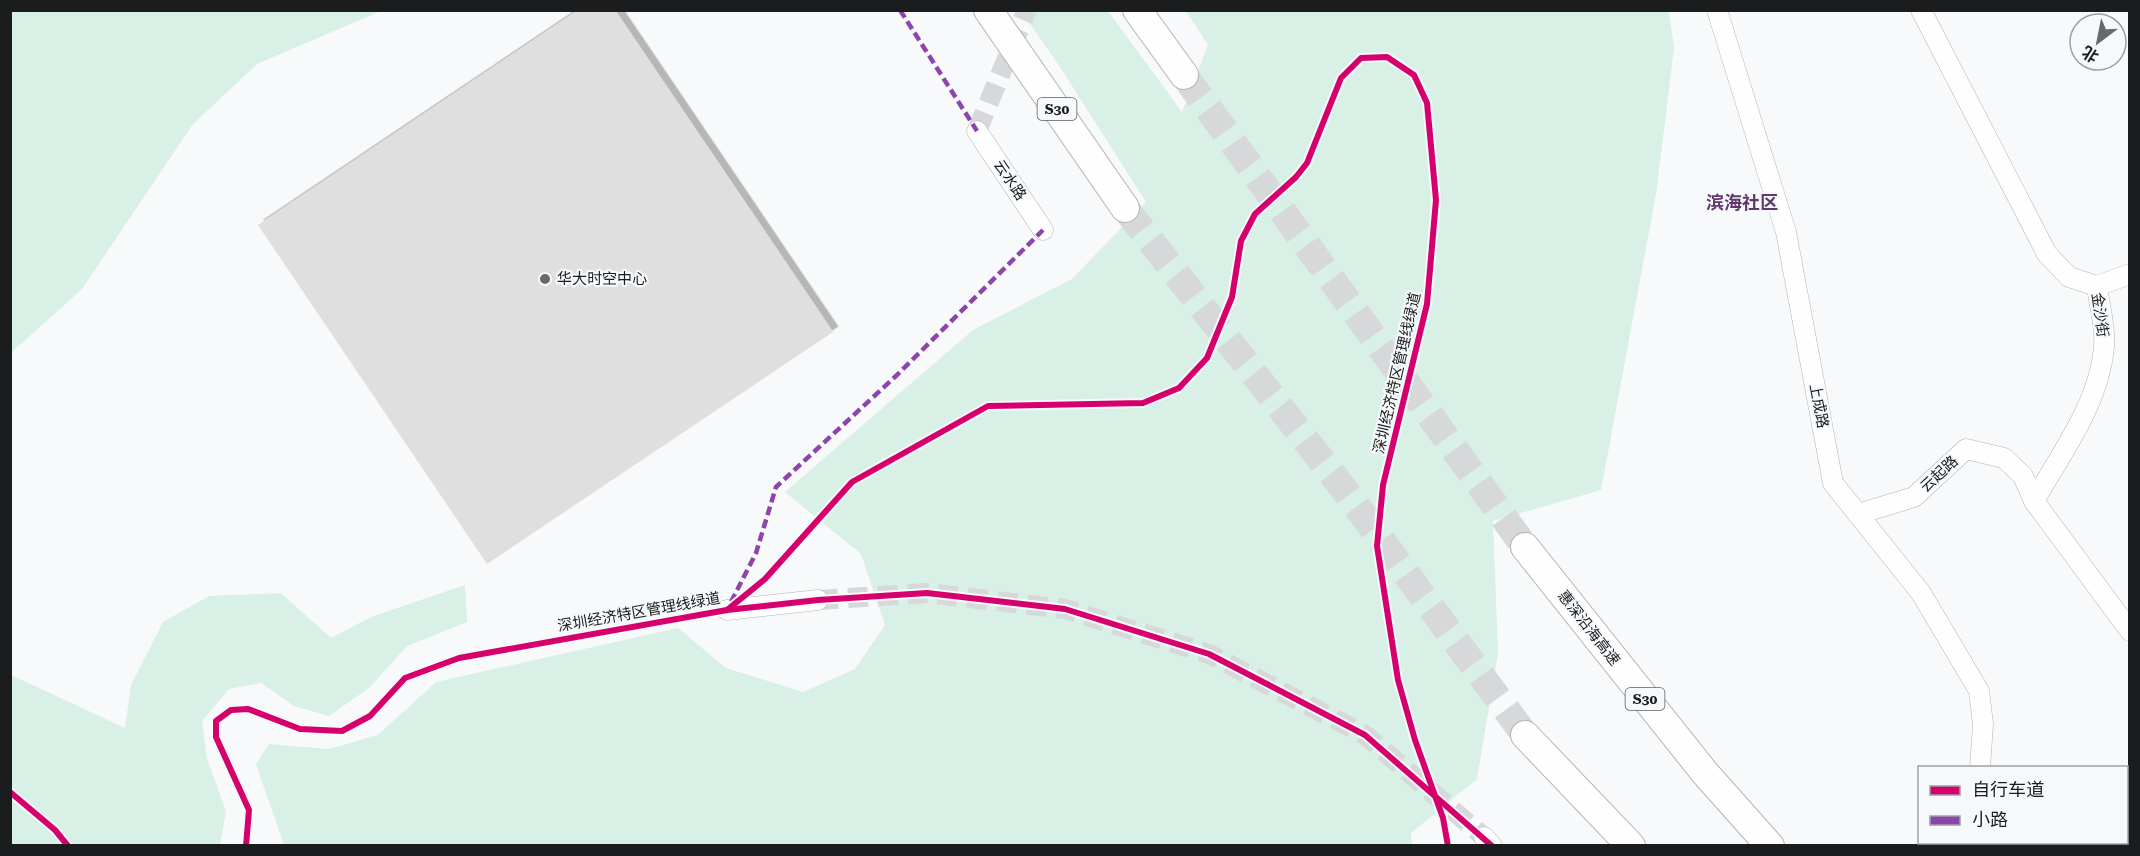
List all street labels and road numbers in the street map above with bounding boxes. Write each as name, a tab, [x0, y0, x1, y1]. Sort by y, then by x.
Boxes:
road number: S30	[1038, 98, 1076, 120]
street label: 云水路	[990, 156, 1030, 204]
street label: 深圳经济特区管理线绿道	[1370, 291, 1424, 455]
street label: 金沙街	[2088, 291, 2112, 339]
street label: 上成路	[1806, 382, 1832, 430]
street label: 云起路	[1916, 452, 1962, 496]
street label: 惠深沿海高速	[1554, 587, 1624, 669]
street label: 深圳经济特区管理线绿道	[556, 589, 722, 635]
road number: S30	[1626, 688, 1664, 710]

